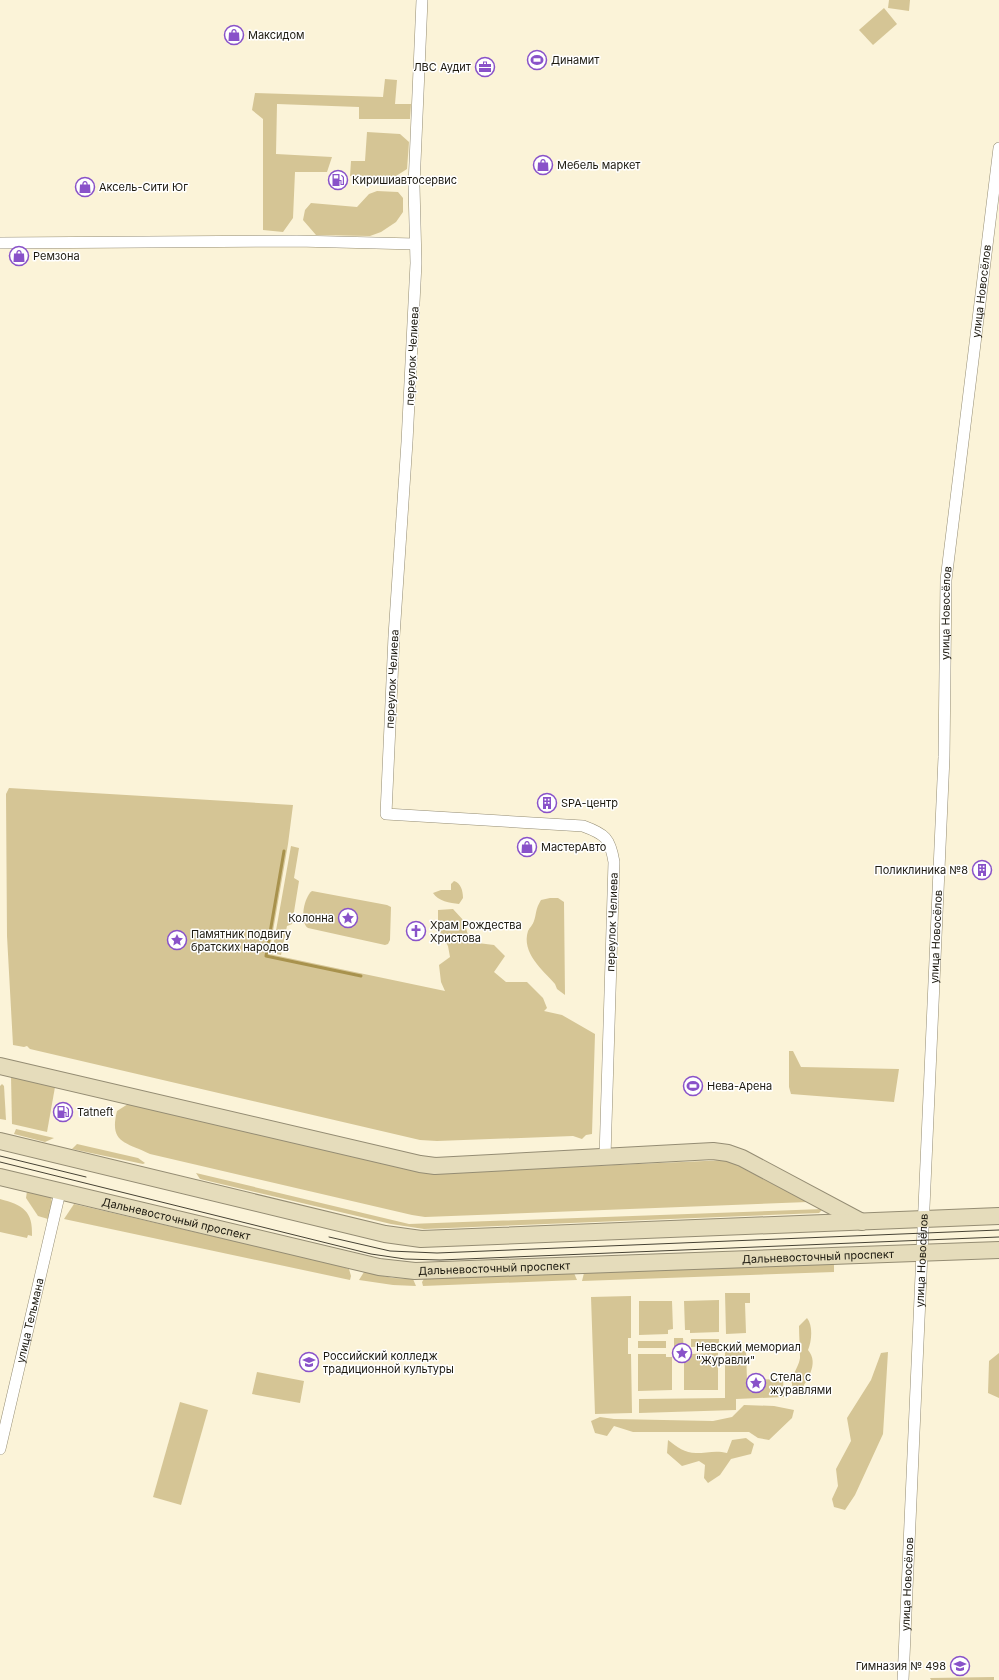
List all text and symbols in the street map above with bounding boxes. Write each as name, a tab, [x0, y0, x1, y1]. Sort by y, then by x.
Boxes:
shop icon: Максидом	[223, 24, 245, 46]
place label: Максидом	[248, 28, 305, 42]
sports icon: Динамит	[526, 49, 548, 71]
place label: Динамит	[551, 53, 600, 67]
office icon: ЛВС Аудит	[474, 56, 496, 78]
place label: ЛВС Аудит	[413, 60, 472, 74]
shop icon: Мебель маркет	[532, 154, 554, 176]
place label: Мебель маркет	[557, 158, 641, 172]
fuel station icon: Киришиавтосервис	[327, 169, 349, 191]
place label: Киришиавтосервис	[352, 173, 457, 187]
shop icon: Аксель-Сити Юг	[74, 176, 96, 198]
place label: Аксель-Сити Юг	[99, 180, 188, 194]
street label: улица Новосёлов	[969, 244, 994, 339]
shop icon: Ремзона	[8, 245, 30, 267]
place label: Ремзона	[33, 249, 80, 263]
street label: переулок Челиева	[402, 306, 422, 406]
street label: улица Новосёлов	[938, 565, 955, 660]
street label: переулок Челиева	[382, 629, 402, 729]
building icon: SPA-центр	[536, 792, 558, 814]
place label: SPA-центр	[561, 796, 618, 810]
shop icon: МастерАвто	[516, 836, 538, 858]
place label: МастерАвто	[541, 840, 607, 854]
building icon: Поликлиника №8	[971, 859, 993, 881]
place label: Поликлиника №8	[875, 863, 968, 877]
street label: переулок Челиева	[603, 872, 621, 972]
street label: улица Новосёлов	[927, 890, 945, 984]
place icon: Колонна	[337, 907, 359, 929]
place label: Колонна	[288, 911, 334, 925]
place label: Храм Рождества Христова	[430, 918, 522, 945]
church icon: Храм Рождества Христова	[405, 920, 427, 942]
place label: Памятник подвигу братских народов	[191, 927, 291, 954]
place icon: Памятник подвигу братских народов	[166, 929, 188, 951]
sports icon: Нева-Арена	[682, 1075, 704, 1097]
place label: Нева-Арена	[707, 1079, 772, 1093]
fuel station icon: Tatneft	[52, 1101, 74, 1123]
place label: Tatneft	[77, 1105, 114, 1119]
street label: Дальневосточный проспект	[100, 1194, 253, 1243]
street label: улица Новосёлов	[913, 1213, 931, 1308]
street label: Дальневосточный проспект	[742, 1247, 895, 1266]
street label: Дальневосточный проспект	[418, 1258, 571, 1278]
street label: улица Тельмана	[13, 1277, 47, 1364]
place label: Невский мемориал "Журавли"	[696, 1340, 801, 1367]
place icon: Невский мемориал "Журавли"	[671, 1342, 693, 1364]
place label: Российский колледж традиционной культуры	[323, 1349, 454, 1376]
school or university icon: Российский колледж традиционной культуры	[298, 1351, 320, 1373]
place label: Стела с журавлями	[770, 1370, 832, 1397]
place icon: Стела с журавлями	[745, 1372, 767, 1394]
street label: улица Новосёлов	[898, 1537, 916, 1631]
school or university icon: Гимназия № 498	[949, 1655, 971, 1677]
place label: Гимназия № 498	[856, 1659, 946, 1673]

